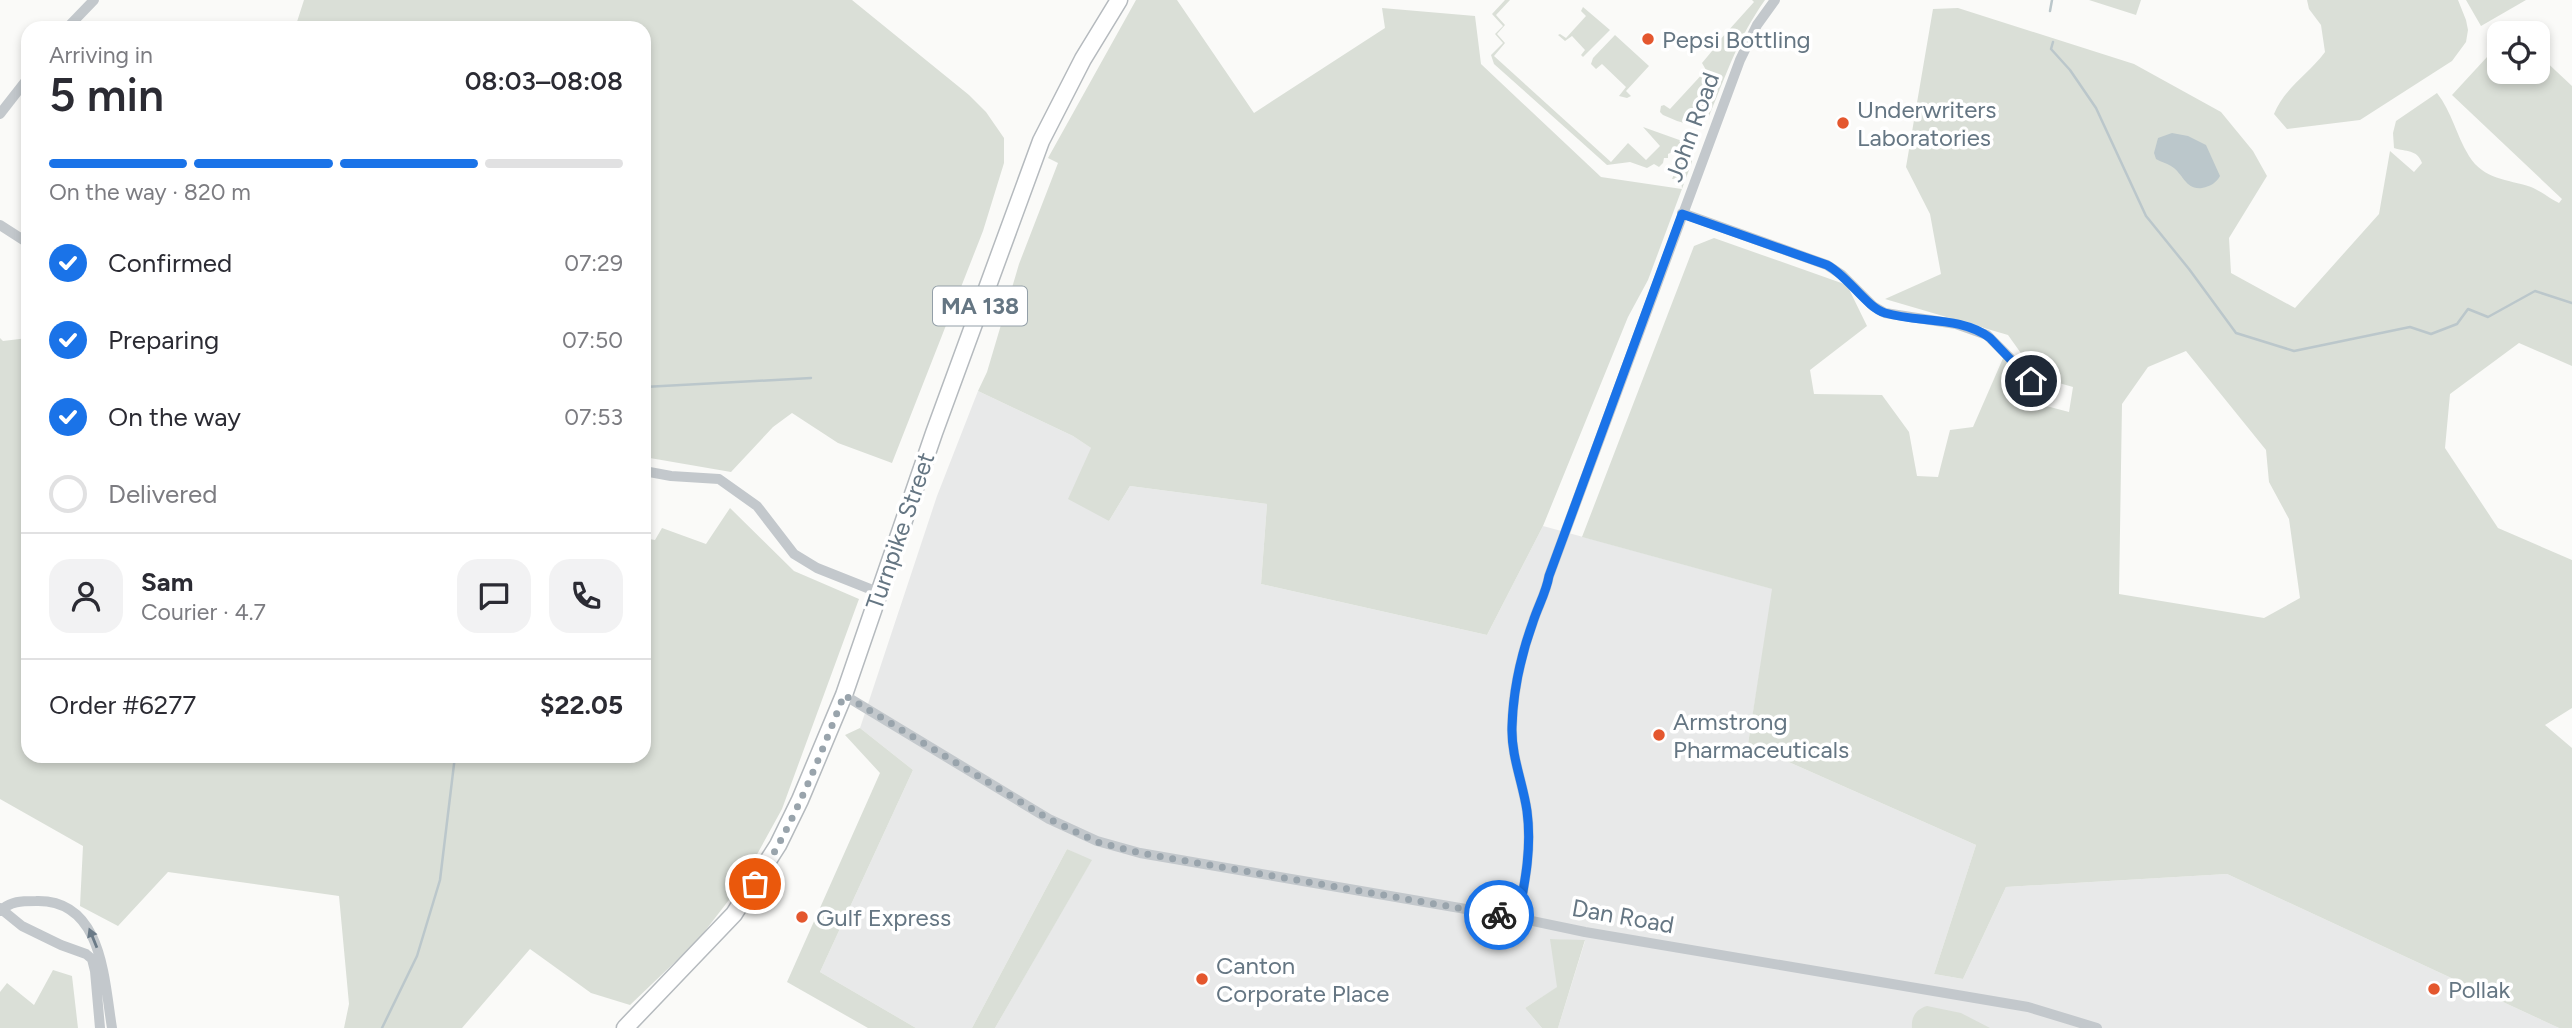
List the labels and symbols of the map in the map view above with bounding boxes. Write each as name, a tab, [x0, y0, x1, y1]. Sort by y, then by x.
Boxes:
place label: Pepsi Bottling	[1662, 25, 1811, 54]
marker: Pepsi Bottling	[1640, 31, 1656, 47]
street label: John Road	[1659, 68, 1725, 186]
place label: Underwriters Laboratories	[1857, 95, 1997, 152]
marker: Underwriters Laboratories	[1835, 115, 1851, 131]
road number: MA 138	[933, 286, 1027, 326]
pin	[2001, 351, 2061, 411]
street label: Turnpike Street	[860, 449, 940, 613]
place label: Armstrong Pharmaceuticals	[1673, 707, 1849, 764]
marker: Armstrong Pharmaceuticals	[1651, 727, 1667, 743]
pin	[725, 854, 785, 914]
courier	[1464, 880, 1534, 950]
street label: Dan Road	[1570, 893, 1676, 939]
place label: Gulf Express	[816, 903, 951, 932]
marker: Gulf Express	[794, 909, 810, 925]
one-way arrow	[87, 927, 98, 948]
place label: Canton Corporate Place	[1216, 951, 1389, 1008]
marker: Canton Corporate Place	[1194, 971, 1210, 987]
place label: Pollak	[2448, 975, 2510, 1004]
marker: Pollak	[2426, 981, 2442, 997]

